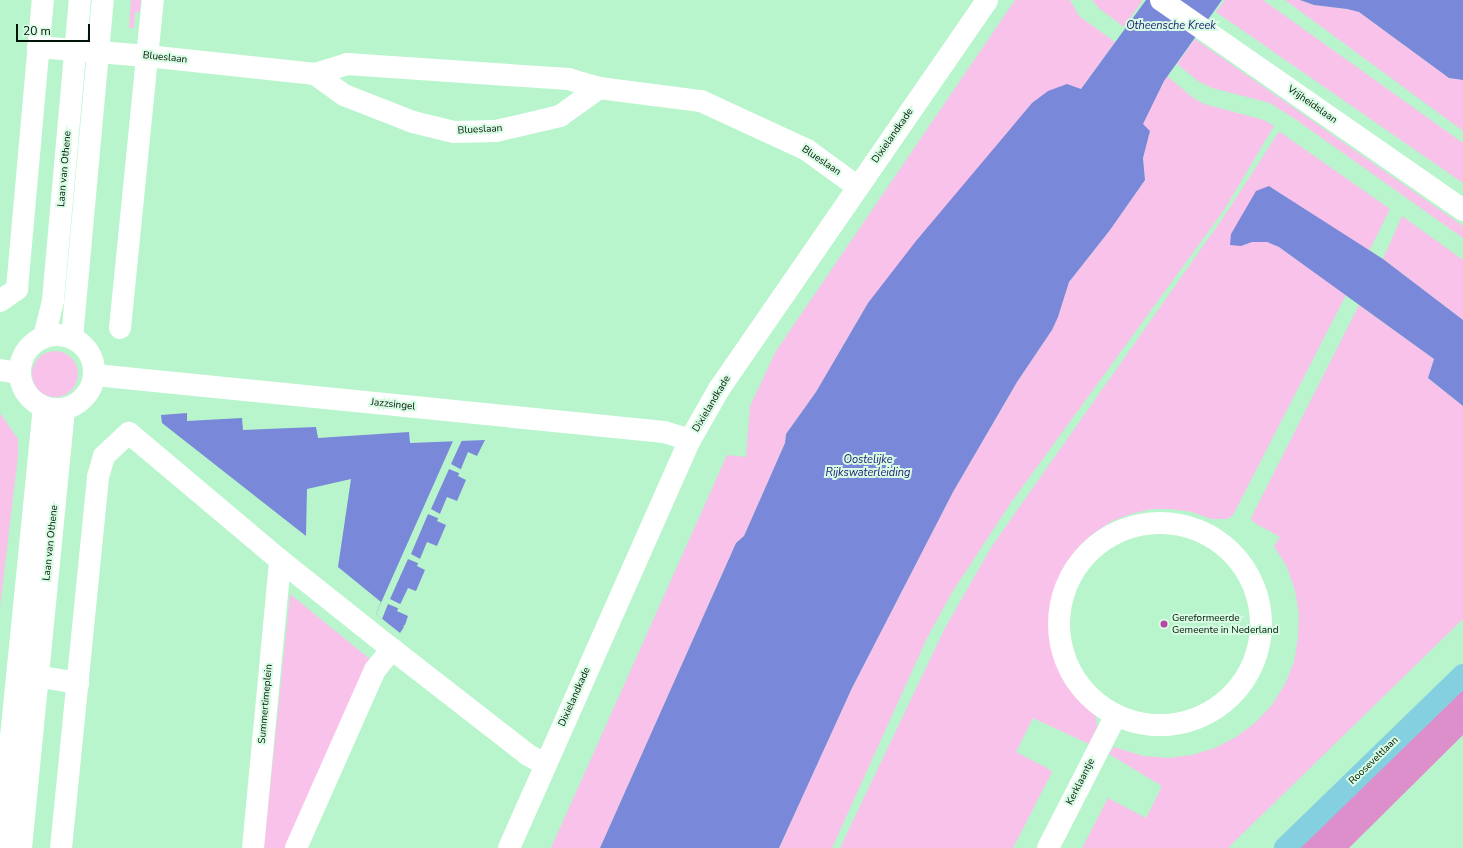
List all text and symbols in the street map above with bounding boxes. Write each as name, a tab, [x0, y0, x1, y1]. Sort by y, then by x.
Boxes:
scale bar	[18, 16, 92, 42]
water label: Otheensche Kreek	[1126, 19, 1216, 33]
text: 20 m	[23, 23, 51, 39]
street label: Blueslaan	[142, 50, 188, 66]
street label: Vrijheidslaan	[1285, 84, 1339, 126]
street label: Dixielandkade	[870, 106, 916, 166]
street label: Blueslaan	[457, 123, 503, 137]
street label: Laan van Othene	[56, 131, 74, 207]
street label: Blueslaan	[799, 144, 843, 178]
street label: Dixielandkade	[690, 374, 734, 434]
street label: Jazzsingel	[370, 397, 416, 413]
water label: Oostelijke Rijkswaterleiding	[826, 454, 910, 480]
street label: Laan van Othene	[41, 505, 61, 581]
place label: Gereformeerde Gemeente in Nederland	[1172, 612, 1279, 636]
marker: Gereformeerde Gemeente in Nederland	[1159, 619, 1169, 629]
street label: Summertimeplein	[257, 664, 275, 744]
street label: Dixielandkade	[557, 665, 593, 729]
street label: Rooseveltlaan	[1347, 735, 1401, 787]
street label: Kerklaantje	[1064, 757, 1098, 807]

